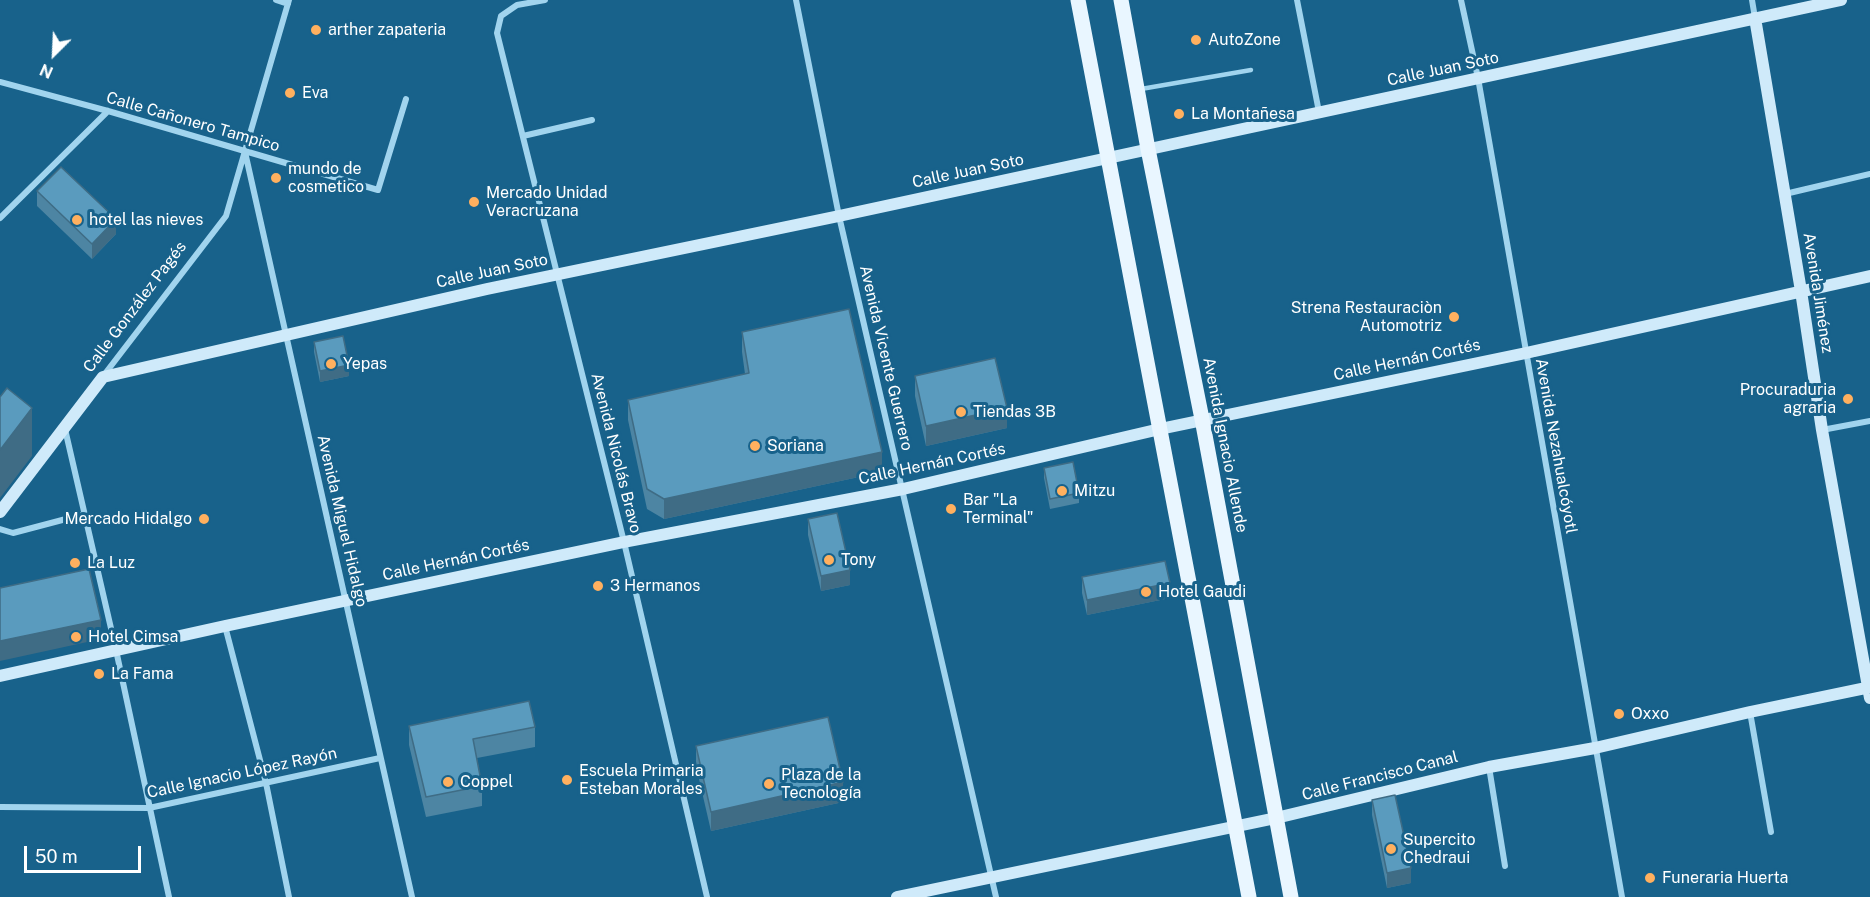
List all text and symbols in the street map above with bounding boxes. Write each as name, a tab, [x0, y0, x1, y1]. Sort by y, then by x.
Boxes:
place label: arther zapateria	[328, 20, 446, 40]
marker: arther zapateria	[309, 23, 323, 37]
north arrow	[24, 24, 84, 84]
place label: AutoZone	[1208, 30, 1281, 50]
marker: AutoZone	[1189, 33, 1203, 47]
street label: Calle Juan Soto	[1385, 48, 1501, 90]
text: N	[37, 60, 56, 82]
place label: Eva	[302, 83, 328, 103]
marker: Eva	[283, 86, 297, 100]
street label: Calle Cañonero Tampico	[104, 88, 282, 156]
place label: La Montañesa	[1191, 104, 1295, 124]
marker: La Montañesa	[1172, 107, 1186, 121]
street label: Calle Juan Soto	[910, 150, 1026, 192]
place label: mundo de cosmetico	[288, 159, 364, 197]
marker: mundo de cosmetico	[269, 171, 283, 185]
place label: Mercado Unidad Veracruzana	[486, 183, 608, 221]
marker: Mercado Unidad Veracruzana	[467, 195, 481, 209]
place label: hotel las nieves	[89, 210, 203, 230]
marker: hotel las nieves	[70, 213, 84, 227]
street label: Avenida Jiménez	[1799, 231, 1837, 355]
street label: Calle González Pagés	[80, 238, 190, 376]
street label: Calle Juan Soto	[434, 250, 550, 292]
street label: Avenida Vicente Guerrero	[855, 263, 917, 453]
place label: Strena Restauraciòn Automotriz	[1291, 298, 1442, 336]
marker: Strena Restauraciòn Automotriz	[1447, 310, 1461, 324]
street label: Calle Hernán Cortés	[1332, 335, 1482, 385]
place label: Yepas	[343, 354, 387, 374]
street label: Avenida Ignacio Allende	[1199, 356, 1251, 534]
marker: Yepas	[324, 357, 338, 371]
street label: Avenida Nezahualcóyotl	[1531, 357, 1581, 535]
street label: Avenida Nicolás Bravo	[587, 371, 645, 535]
place label: Procuraduria agraria	[1740, 380, 1836, 418]
marker: Procuraduria agraria	[1841, 392, 1855, 406]
place label: Tiendas 3B	[973, 402, 1056, 422]
marker: Tiendas 3B	[954, 405, 968, 419]
street label: Avenida Miguel Hidalgo	[313, 433, 371, 609]
place label: Soriana	[767, 436, 824, 456]
marker: Soriana	[748, 439, 762, 453]
street label: Calle Hernán Cortés	[857, 439, 1007, 489]
place label: Mitzu	[1074, 481, 1115, 501]
marker: Mitzu	[1055, 484, 1069, 498]
place label: Bar "La Terminal"	[963, 490, 1034, 528]
marker: Bar "La Terminal"	[944, 502, 958, 516]
place label: Mercado Hidalgo	[64, 509, 192, 529]
marker: Mercado Hidalgo	[197, 512, 211, 526]
street label: Calle Hernán Cortés	[381, 535, 531, 585]
place label: Tony	[841, 550, 876, 570]
place label: La Luz	[87, 553, 135, 573]
marker: Tony	[822, 553, 836, 567]
marker: La Luz	[68, 556, 82, 570]
place label: 3 Hermanos	[610, 576, 700, 596]
marker: 3 Hermanos	[591, 579, 605, 593]
place label: Hotel Gaudi	[1158, 582, 1246, 602]
marker: Hotel Gaudi	[1139, 585, 1153, 599]
place label: Hotel Cimsa	[88, 627, 178, 647]
marker: Hotel Cimsa	[69, 630, 83, 644]
place label: La Fama	[111, 664, 174, 684]
marker: La Fama	[92, 667, 106, 681]
place label: Oxxo	[1631, 704, 1669, 724]
marker: Oxxo	[1612, 707, 1626, 721]
street label: Calle Ignacio López Rayón	[145, 743, 339, 803]
street label: Calle Francisco Canal	[1300, 747, 1460, 805]
place label: Escuela Primaria Esteban Morales	[579, 761, 704, 799]
place label: Plaza de la Tecnología	[781, 765, 861, 803]
place label: Coppel	[460, 772, 513, 792]
marker: Escuela Primaria Esteban Morales	[560, 773, 574, 787]
marker: Coppel	[441, 775, 455, 789]
marker: Plaza de la Tecnología	[762, 777, 776, 791]
place label: Supercito Chedraui	[1403, 830, 1475, 868]
scale bar	[27, 834, 144, 872]
marker: Supercito Chedraui	[1384, 842, 1398, 856]
text: 50 m	[35, 846, 78, 867]
place label: Funeraria Huerta	[1662, 868, 1788, 888]
marker: Funeraria Huerta	[1643, 871, 1657, 885]

